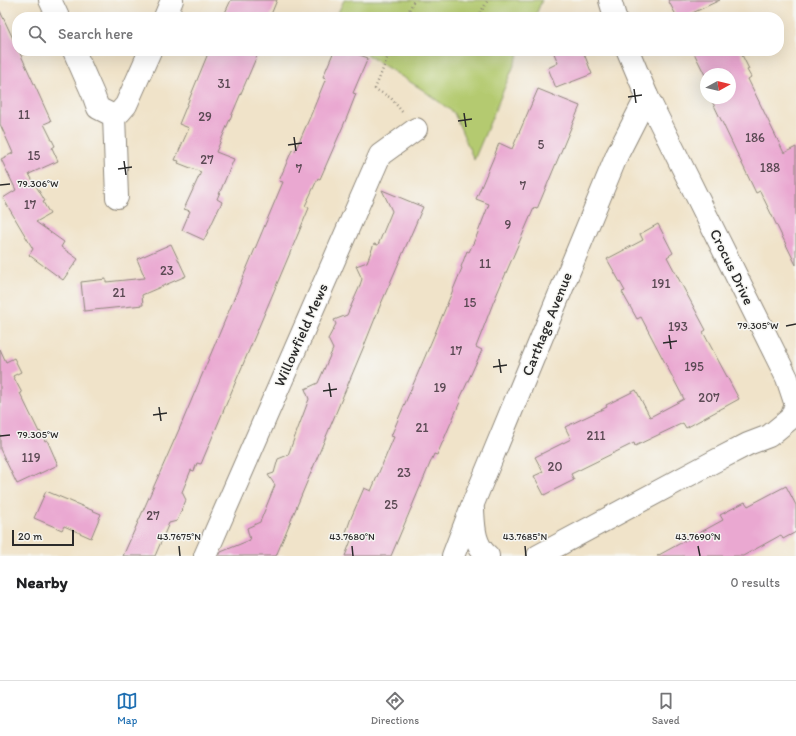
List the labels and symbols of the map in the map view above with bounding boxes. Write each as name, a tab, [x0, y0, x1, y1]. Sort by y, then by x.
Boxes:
north arrow	[700, 68, 736, 104]
house number: 31	[217, 76, 231, 91]
house number: 11	[18, 107, 30, 122]
house number: 29	[198, 109, 212, 124]
house number: 186	[745, 130, 765, 145]
house number: 5	[538, 137, 545, 152]
house number: 15	[28, 148, 41, 163]
house number: 27	[200, 152, 214, 167]
house number: 188	[760, 160, 780, 175]
house number: 7	[296, 161, 303, 176]
text: 79.306°W	[17, 177, 59, 190]
house number: 7	[520, 178, 527, 193]
house number: 17	[24, 197, 37, 212]
house number: 9	[505, 217, 512, 232]
street label: Crocus Drive	[706, 226, 758, 308]
house number: 11	[479, 256, 491, 271]
house number: 23	[160, 263, 174, 278]
street label: Carthage Avenue	[518, 269, 576, 379]
house number: 191	[652, 276, 670, 291]
street label: Willowfield Mews	[270, 280, 332, 389]
house number: 21	[113, 285, 125, 300]
house number: 15	[464, 295, 477, 310]
house number: 193	[668, 319, 688, 334]
text: 79.305°W	[737, 319, 779, 332]
house number: 17	[450, 343, 463, 358]
house number: 195	[684, 359, 704, 374]
house number: 19	[434, 380, 447, 395]
house number: 207	[698, 390, 720, 405]
house number: 21	[416, 420, 428, 435]
text: 79.305°W	[17, 428, 59, 441]
house number: 211	[587, 428, 605, 443]
house number: 119	[22, 450, 41, 465]
house number: 20	[548, 459, 562, 474]
house number: 23	[397, 465, 411, 480]
house number: 25	[384, 497, 398, 512]
house number: 27	[146, 508, 160, 523]
scale bar	[12, 528, 74, 547]
text: 43.7675°N	[157, 530, 201, 543]
text: 43.7680°N	[329, 530, 375, 543]
text: 43.7685°N	[503, 530, 548, 543]
text: 43.7690°N	[675, 530, 721, 543]

